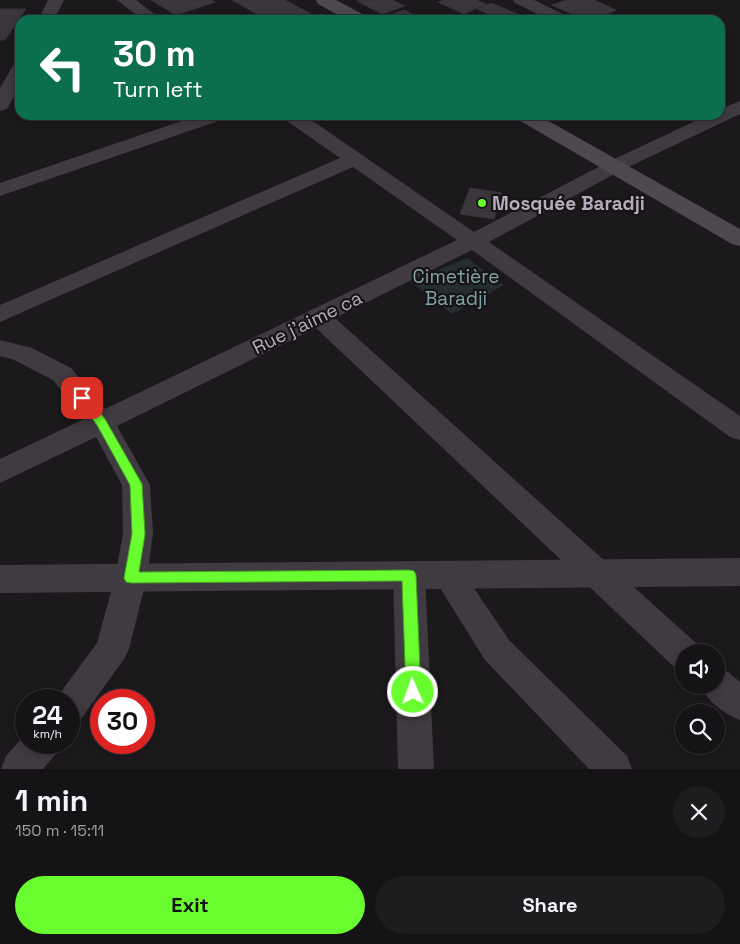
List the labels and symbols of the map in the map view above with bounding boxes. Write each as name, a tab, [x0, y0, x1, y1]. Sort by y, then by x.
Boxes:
place label: Mosquée Baradji	[492, 191, 645, 216]
marker: Mosquée Baradji	[476, 197, 488, 209]
park label: Cimetière Baradji	[413, 264, 499, 311]
street label: Rue j'aime ca	[248, 285, 366, 360]
pin	[61, 377, 103, 419]
position arrow	[386, 665, 438, 717]
speed limit sign: 30	[90, 689, 155, 754]

